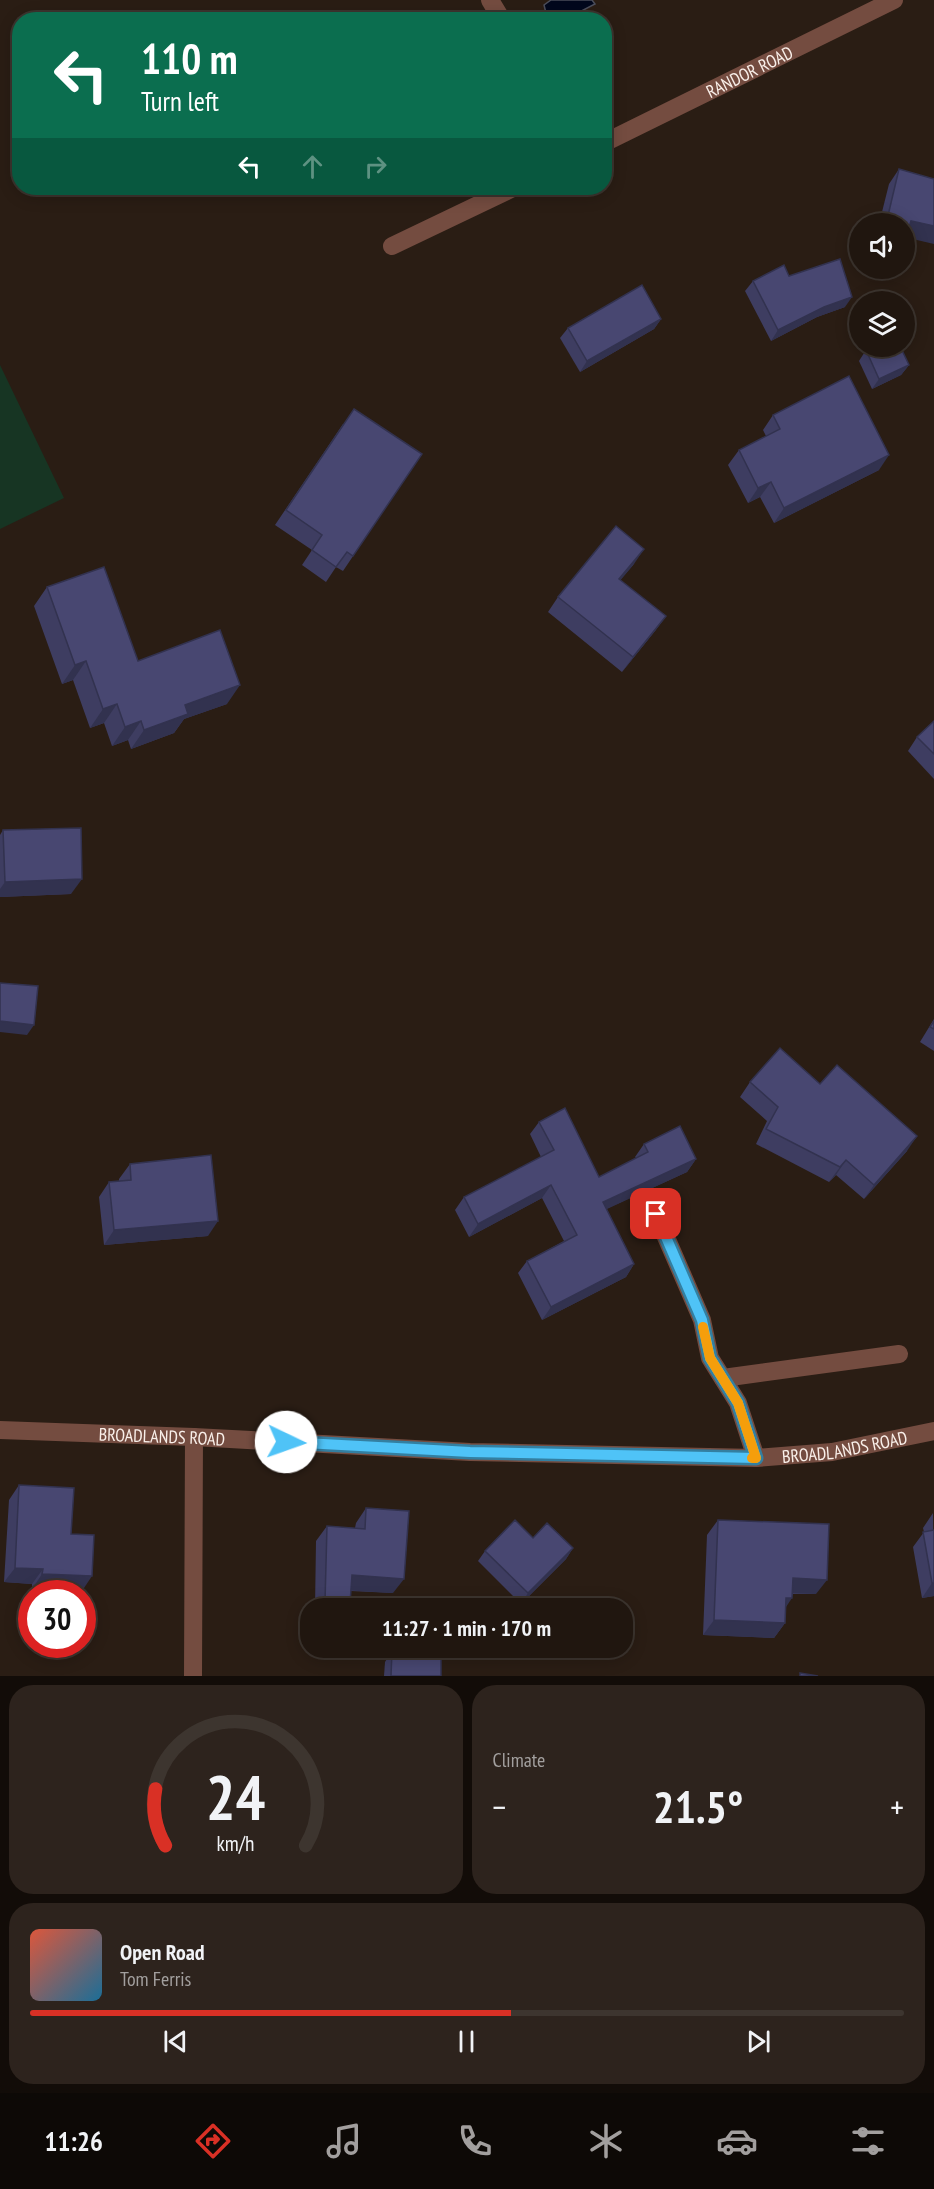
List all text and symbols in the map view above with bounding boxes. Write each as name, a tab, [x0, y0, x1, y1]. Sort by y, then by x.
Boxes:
text: 110 m	[141, 31, 238, 86]
icon: left	[42, 36, 120, 114]
street label: RANDOR ROAD	[702, 40, 796, 102]
text: Turn left	[141, 84, 219, 118]
icon: left	[233, 150, 266, 183]
icon: ahead	[296, 150, 329, 183]
icon: right	[359, 150, 392, 183]
map controls	[849, 213, 915, 357]
button: sound	[849, 213, 915, 279]
button: layers	[849, 291, 915, 357]
pin	[630, 1188, 681, 1239]
icon: arrive	[639, 1197, 672, 1230]
position arrow	[254, 1410, 318, 1474]
street label: BROADLANDS ROAD	[98, 1422, 226, 1450]
street label: BROADLANDS ROAD	[781, 1425, 909, 1467]
speed limit sign: 30	[18, 1580, 96, 1658]
text: 11:27 · 1 min · 170 m	[382, 1614, 551, 1642]
text: Climate	[493, 1747, 545, 1773]
text: 24	[206, 1756, 266, 1837]
text: 21.5°	[653, 1777, 743, 1835]
text: −	[493, 1785, 506, 1828]
text: +	[890, 1785, 904, 1828]
text: km/h	[217, 1830, 255, 1858]
text: Open Road	[120, 1938, 205, 1966]
text: Tom Ferris	[120, 1966, 191, 1992]
icon: previous	[159, 2025, 192, 2058]
icon: pause	[450, 2025, 483, 2058]
icon: next	[742, 2025, 775, 2058]
icon: directions	[192, 2120, 234, 2162]
icon: music	[323, 2120, 365, 2162]
icon: phone	[454, 2120, 496, 2162]
icon: climate	[585, 2120, 627, 2162]
icon: car	[716, 2120, 758, 2162]
icon: filters	[847, 2120, 889, 2162]
text: 11:26	[45, 2124, 103, 2158]

